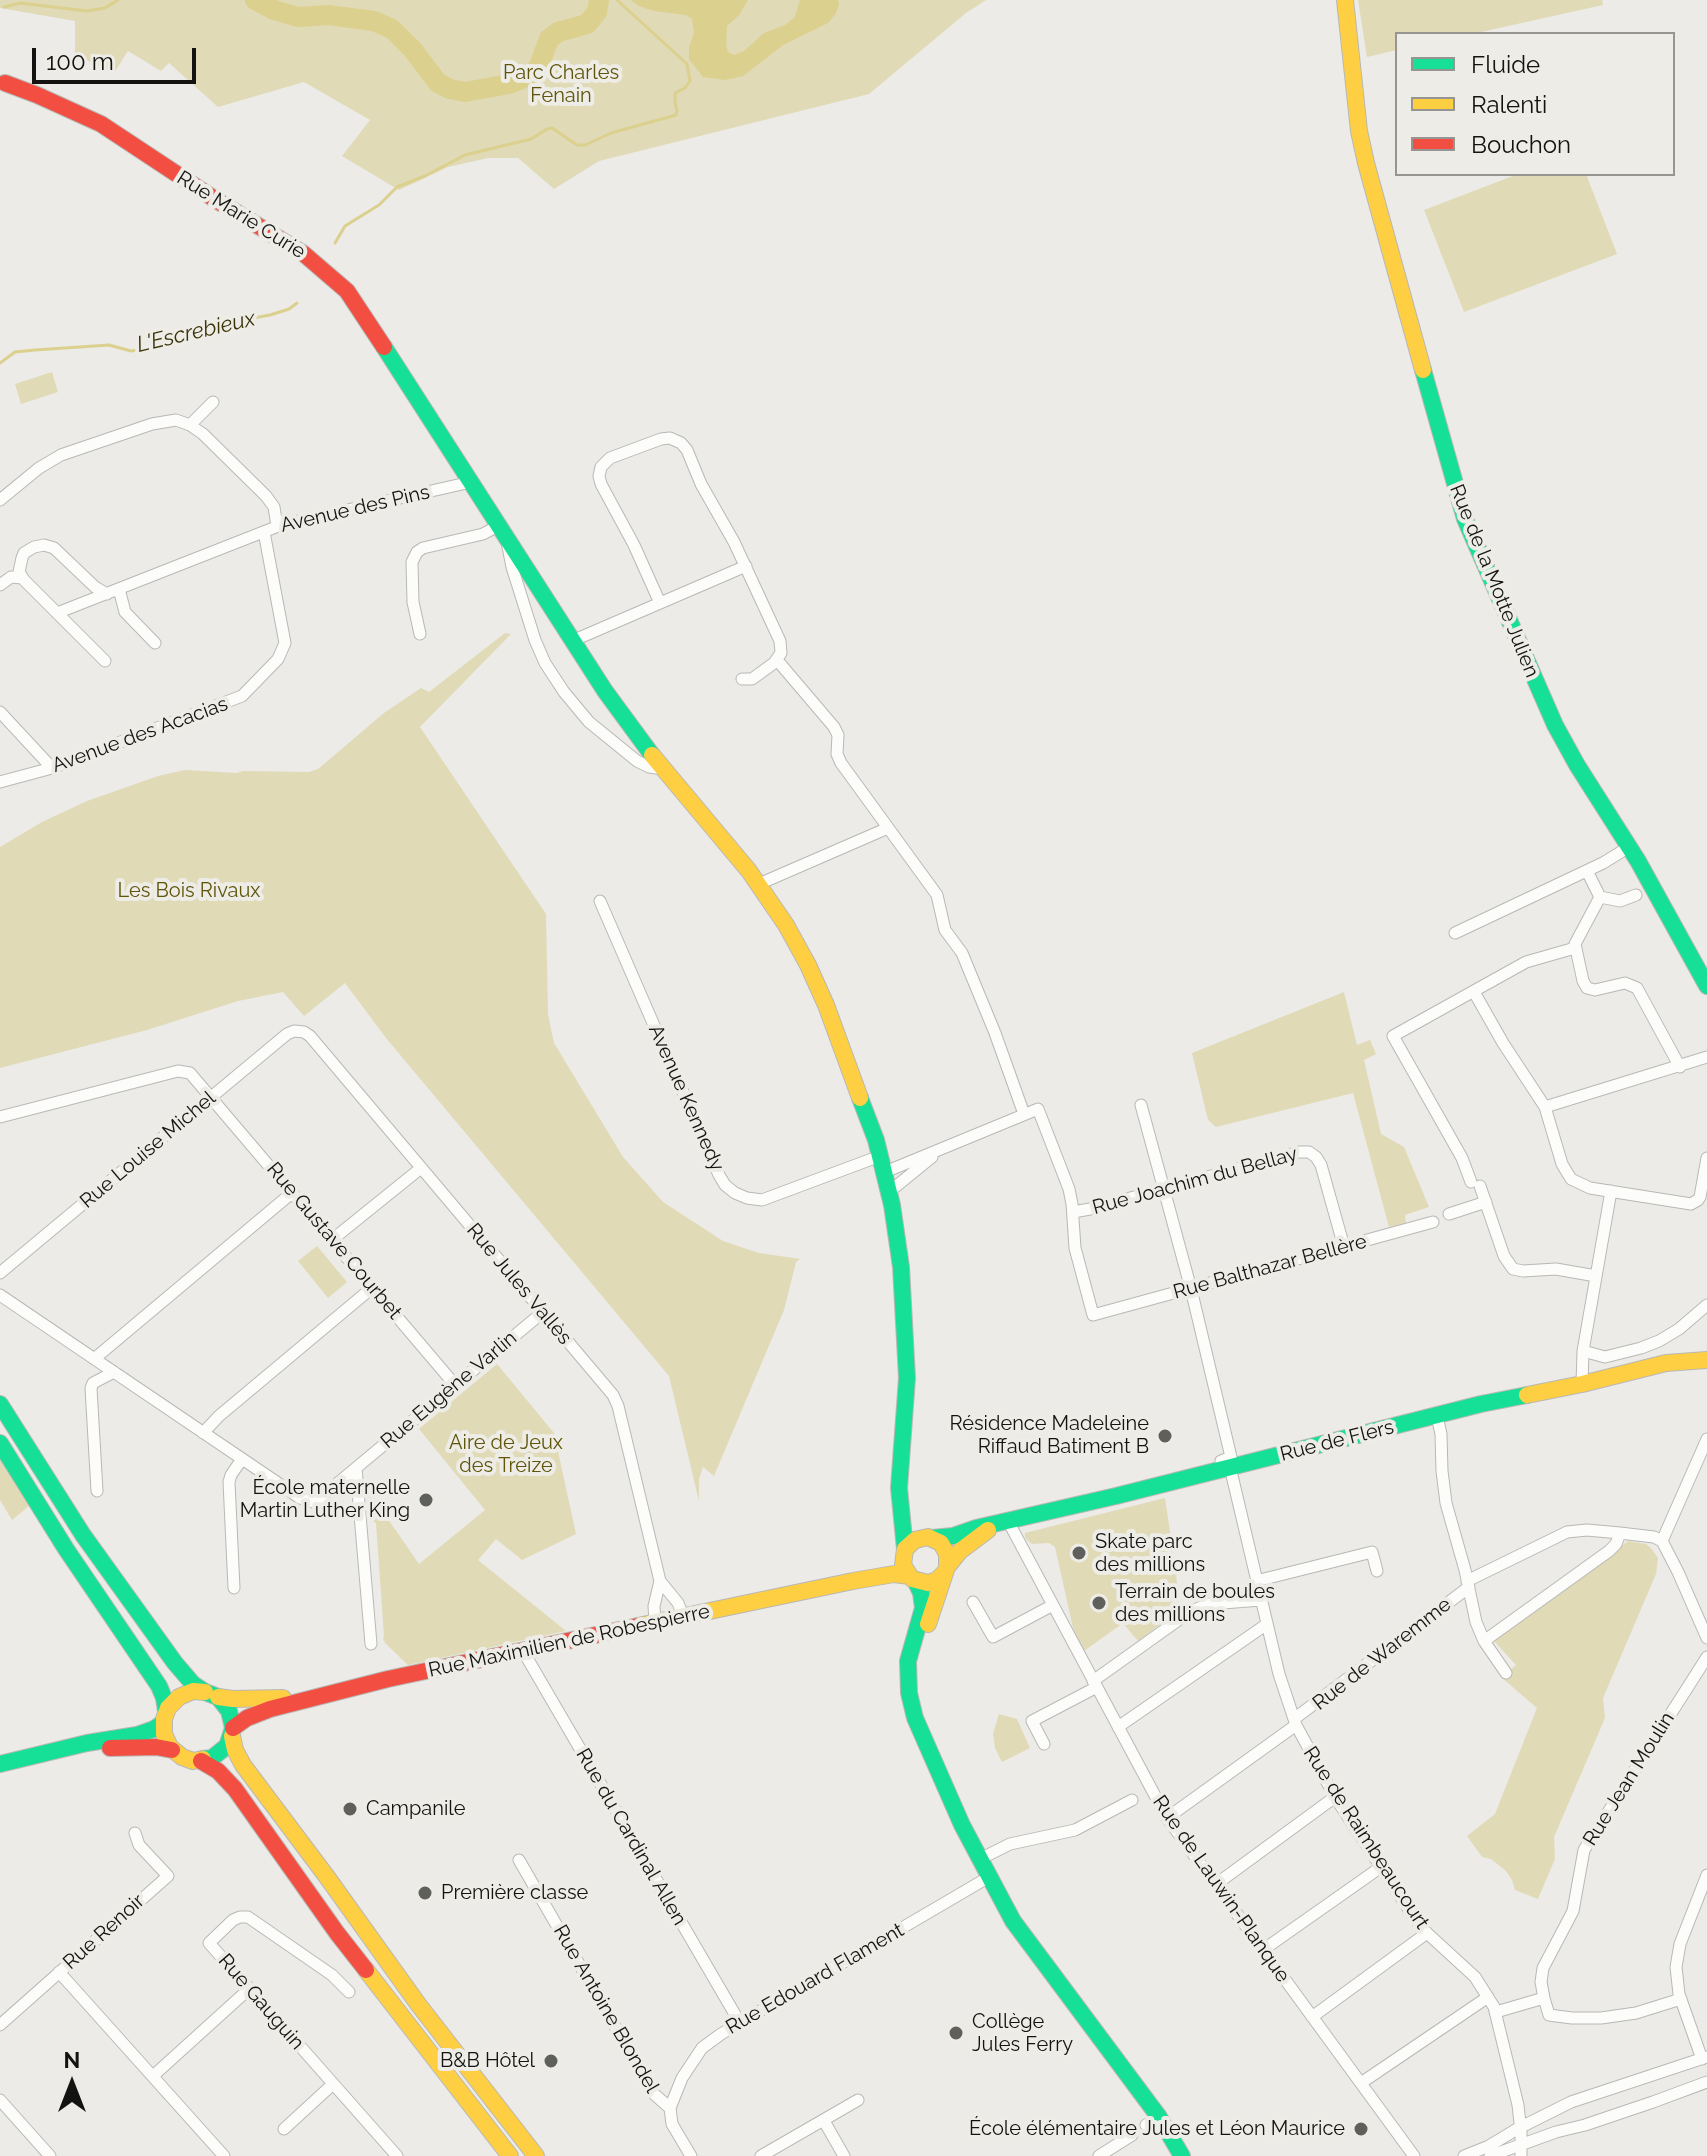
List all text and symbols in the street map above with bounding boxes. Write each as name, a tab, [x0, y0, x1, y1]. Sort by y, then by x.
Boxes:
scale bar	[36, 32, 200, 82]
legend	[1395, 32, 1675, 176]
text: 100 m	[46, 47, 114, 76]
text: Fluide	[1471, 50, 1540, 79]
park label: Parc Charles Fenain	[503, 61, 619, 108]
text: Ralenti	[1471, 90, 1547, 119]
text: Bouchon	[1471, 130, 1571, 159]
street label: Rue Marie Curie	[172, 166, 310, 264]
water label: L'Escrebieux	[134, 306, 258, 358]
street label: Avenue des Pins	[278, 480, 432, 538]
street label: Rue de la Motte Julien	[1444, 481, 1544, 681]
street label: Avenue des Acacias	[49, 692, 231, 778]
park label: Les Bois Rivaux	[118, 879, 260, 903]
street label: Avenue Kennedy	[643, 1021, 729, 1175]
street label: Rue Louise Michel	[75, 1086, 221, 1214]
street label: Rue Joachim du Bellay	[1090, 1142, 1300, 1220]
street label: Rue Gustave Courbet	[261, 1158, 407, 1324]
street label: Rue Jules Vallès	[461, 1219, 577, 1349]
street label: Rue Balthazar Bellère	[1171, 1230, 1369, 1304]
street label: Rue Eugène Varlin	[376, 1326, 522, 1454]
place label: Résidence Madeleine Riffaud Batiment B	[949, 1412, 1149, 1459]
street label: Rue de Flers	[1278, 1415, 1396, 1467]
marker: Résidence Madeleine Riffaud Batiment B	[1156, 1427, 1174, 1445]
park label: Aire de Jeux des Treize	[449, 1431, 563, 1478]
place label: École maternelle Martin Luther King	[240, 1476, 410, 1523]
marker: École maternelle Martin Luther King	[417, 1491, 435, 1509]
place label: Skate parc des millions	[1095, 1530, 1205, 1577]
marker: Skate parc des millions	[1070, 1544, 1088, 1562]
place label: Terrain de boules des millions	[1115, 1580, 1275, 1627]
street label: Rue de Waremme	[1308, 1593, 1456, 1715]
marker: Terrain de boules des millions	[1090, 1594, 1108, 1612]
street label: Rue Maximilien de Robespierre	[426, 1599, 712, 1683]
street label: Rue Jean Moulin	[1578, 1708, 1680, 1850]
street label: Rue de Raimbeaucourt	[1298, 1742, 1434, 1934]
street label: Rue du Cardinal Allen	[571, 1744, 691, 1930]
street label: Rue de Lauwin-Planque	[1147, 1791, 1295, 1987]
place label: Campanile	[366, 1797, 465, 1821]
marker: Campanile	[341, 1800, 359, 1818]
place label: Première classe	[441, 1881, 588, 1905]
marker: Première classe	[416, 1884, 434, 1902]
street label: Rue Renoir	[58, 1889, 150, 1975]
street label: Rue Edouard Flament	[722, 1918, 908, 2040]
street label: Rue Antoine Blondel	[548, 1921, 664, 2097]
street label: Rue Gauguin	[213, 1949, 309, 2055]
place label: Collège Jules Ferry	[972, 2010, 1073, 2057]
marker: Collège Jules Ferry	[947, 2024, 965, 2042]
north arrow	[32, 2044, 112, 2124]
text: N	[64, 2047, 80, 2073]
place label: B&B Hôtel	[440, 2049, 535, 2073]
marker: B&B Hôtel	[542, 2052, 560, 2070]
place label: École élémentaire Jules et Léon Maurice	[969, 2117, 1345, 2141]
marker: École élémentaire Jules et Léon Maurice	[1352, 2120, 1370, 2138]

